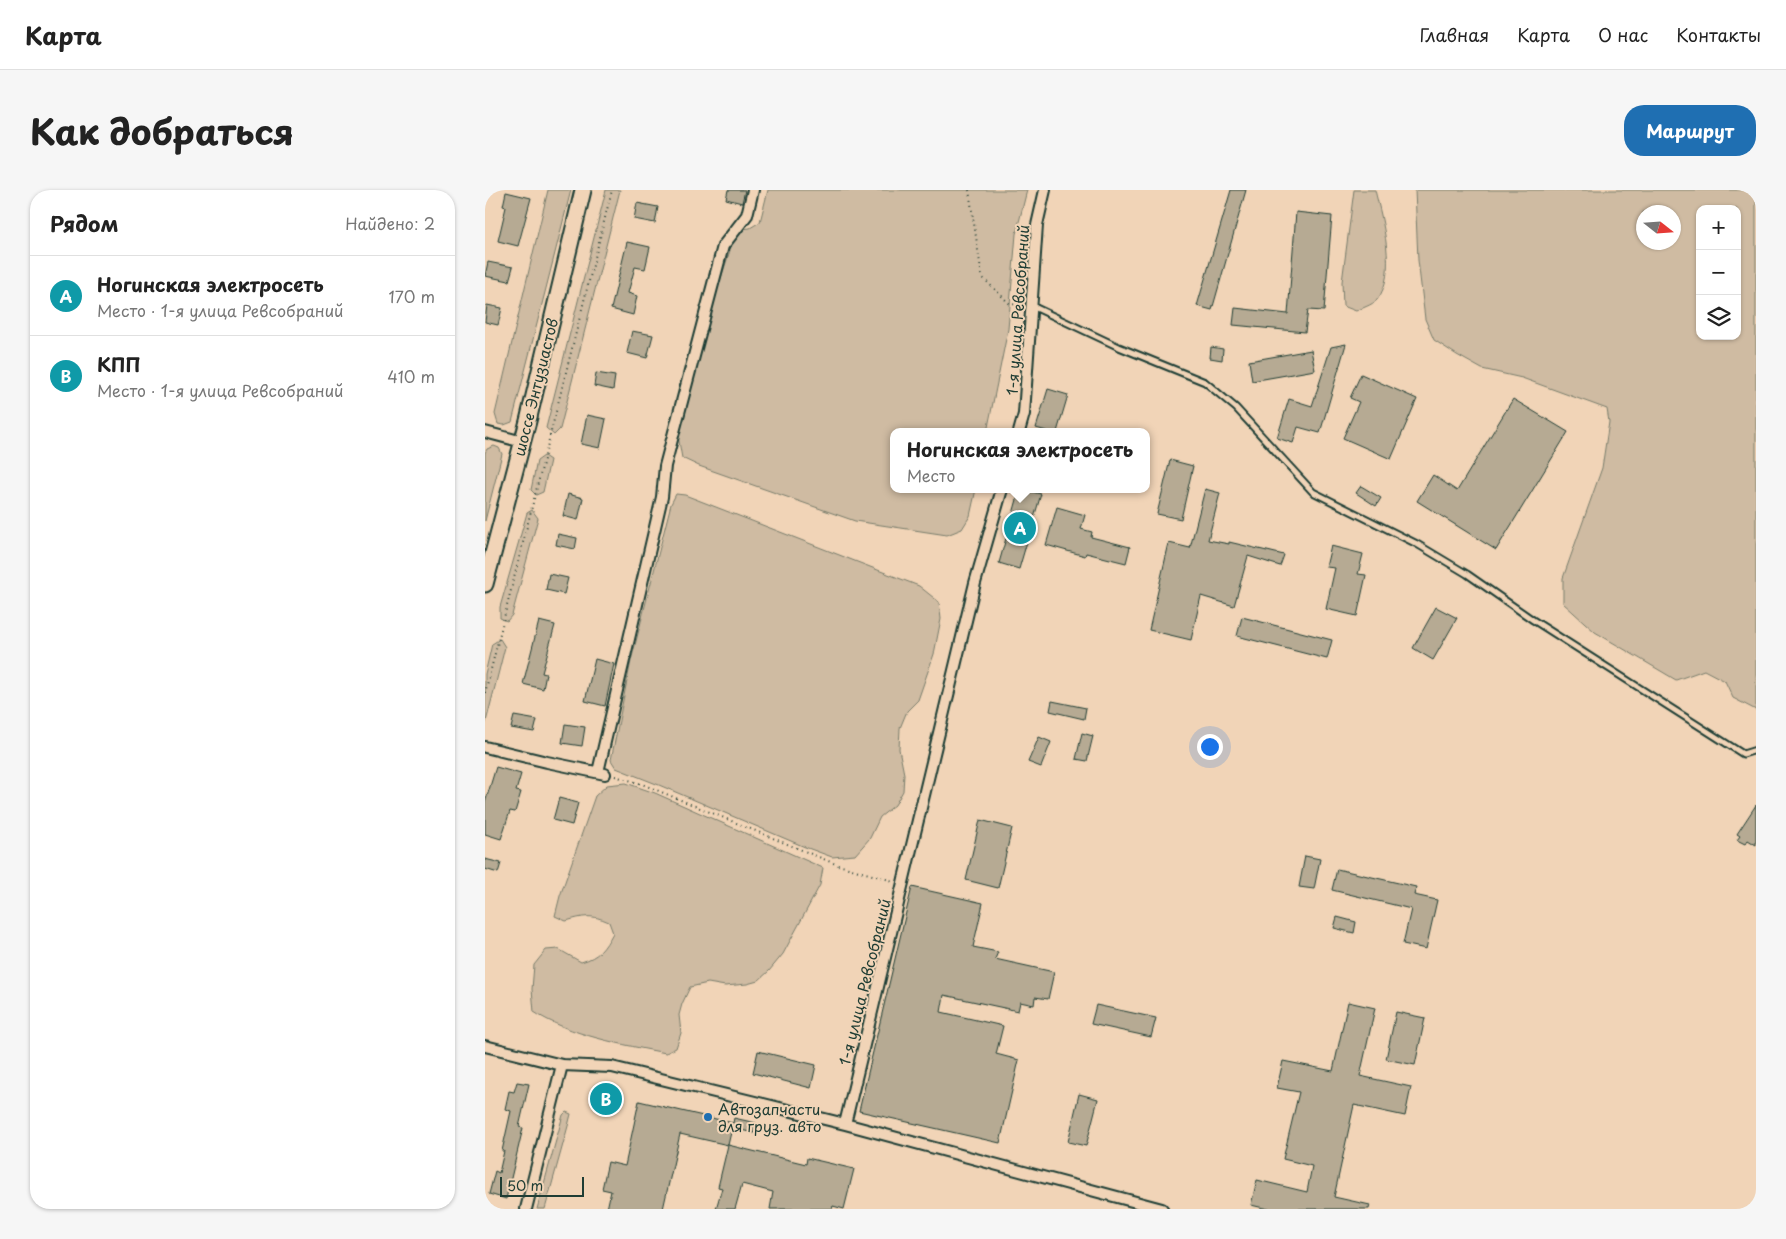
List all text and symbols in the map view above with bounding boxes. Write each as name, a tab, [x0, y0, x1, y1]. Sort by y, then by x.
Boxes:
text: Карта	[25, 17, 102, 53]
text: Главная	[1420, 21, 1489, 48]
text: Карта	[1517, 21, 1570, 48]
text: О нас	[1598, 21, 1648, 48]
text: Контакты	[1676, 21, 1761, 48]
text: Как добраться	[30, 104, 294, 157]
button: Маршрут	[1624, 105, 1756, 156]
north arrow	[1636, 205, 1681, 250]
map controls	[1696, 205, 1741, 340]
button: +	[1696, 205, 1741, 250]
text: Рядом	[50, 207, 118, 239]
text: Найдено: 2	[345, 211, 435, 235]
street label: 1-я улица Ревсобраний	[1000, 224, 1034, 396]
button: −	[1696, 250, 1741, 295]
text: Ногинская электросеть	[97, 270, 324, 298]
text: A	[60, 284, 72, 308]
text: 170 m	[389, 284, 435, 308]
button: layers	[1696, 295, 1741, 340]
text: Место · 1-я улица Ревсобраний	[97, 298, 343, 322]
street label: шоссе Энтузиастов	[507, 315, 563, 459]
text: КПП	[97, 350, 141, 378]
text: B	[61, 364, 71, 388]
text: 410 m	[387, 364, 435, 388]
text: Место · 1-я улица Ревсобраний	[97, 378, 343, 402]
popup	[890, 428, 1150, 493]
text: Ногинская электросеть	[907, 435, 1133, 463]
text: Место	[907, 463, 955, 487]
pin: A	[1004, 509, 1036, 547]
your location	[1197, 734, 1223, 760]
street label: 1-я улица Ревсобраний	[832, 896, 896, 1068]
pin: B	[590, 1080, 622, 1118]
place label: Автозапчасти для груз. авто	[718, 1097, 822, 1137]
marker: Автозапчасти для груз. авто	[702, 1111, 714, 1123]
scale bar	[500, 1174, 584, 1197]
text: 50 m	[507, 1175, 543, 1196]

